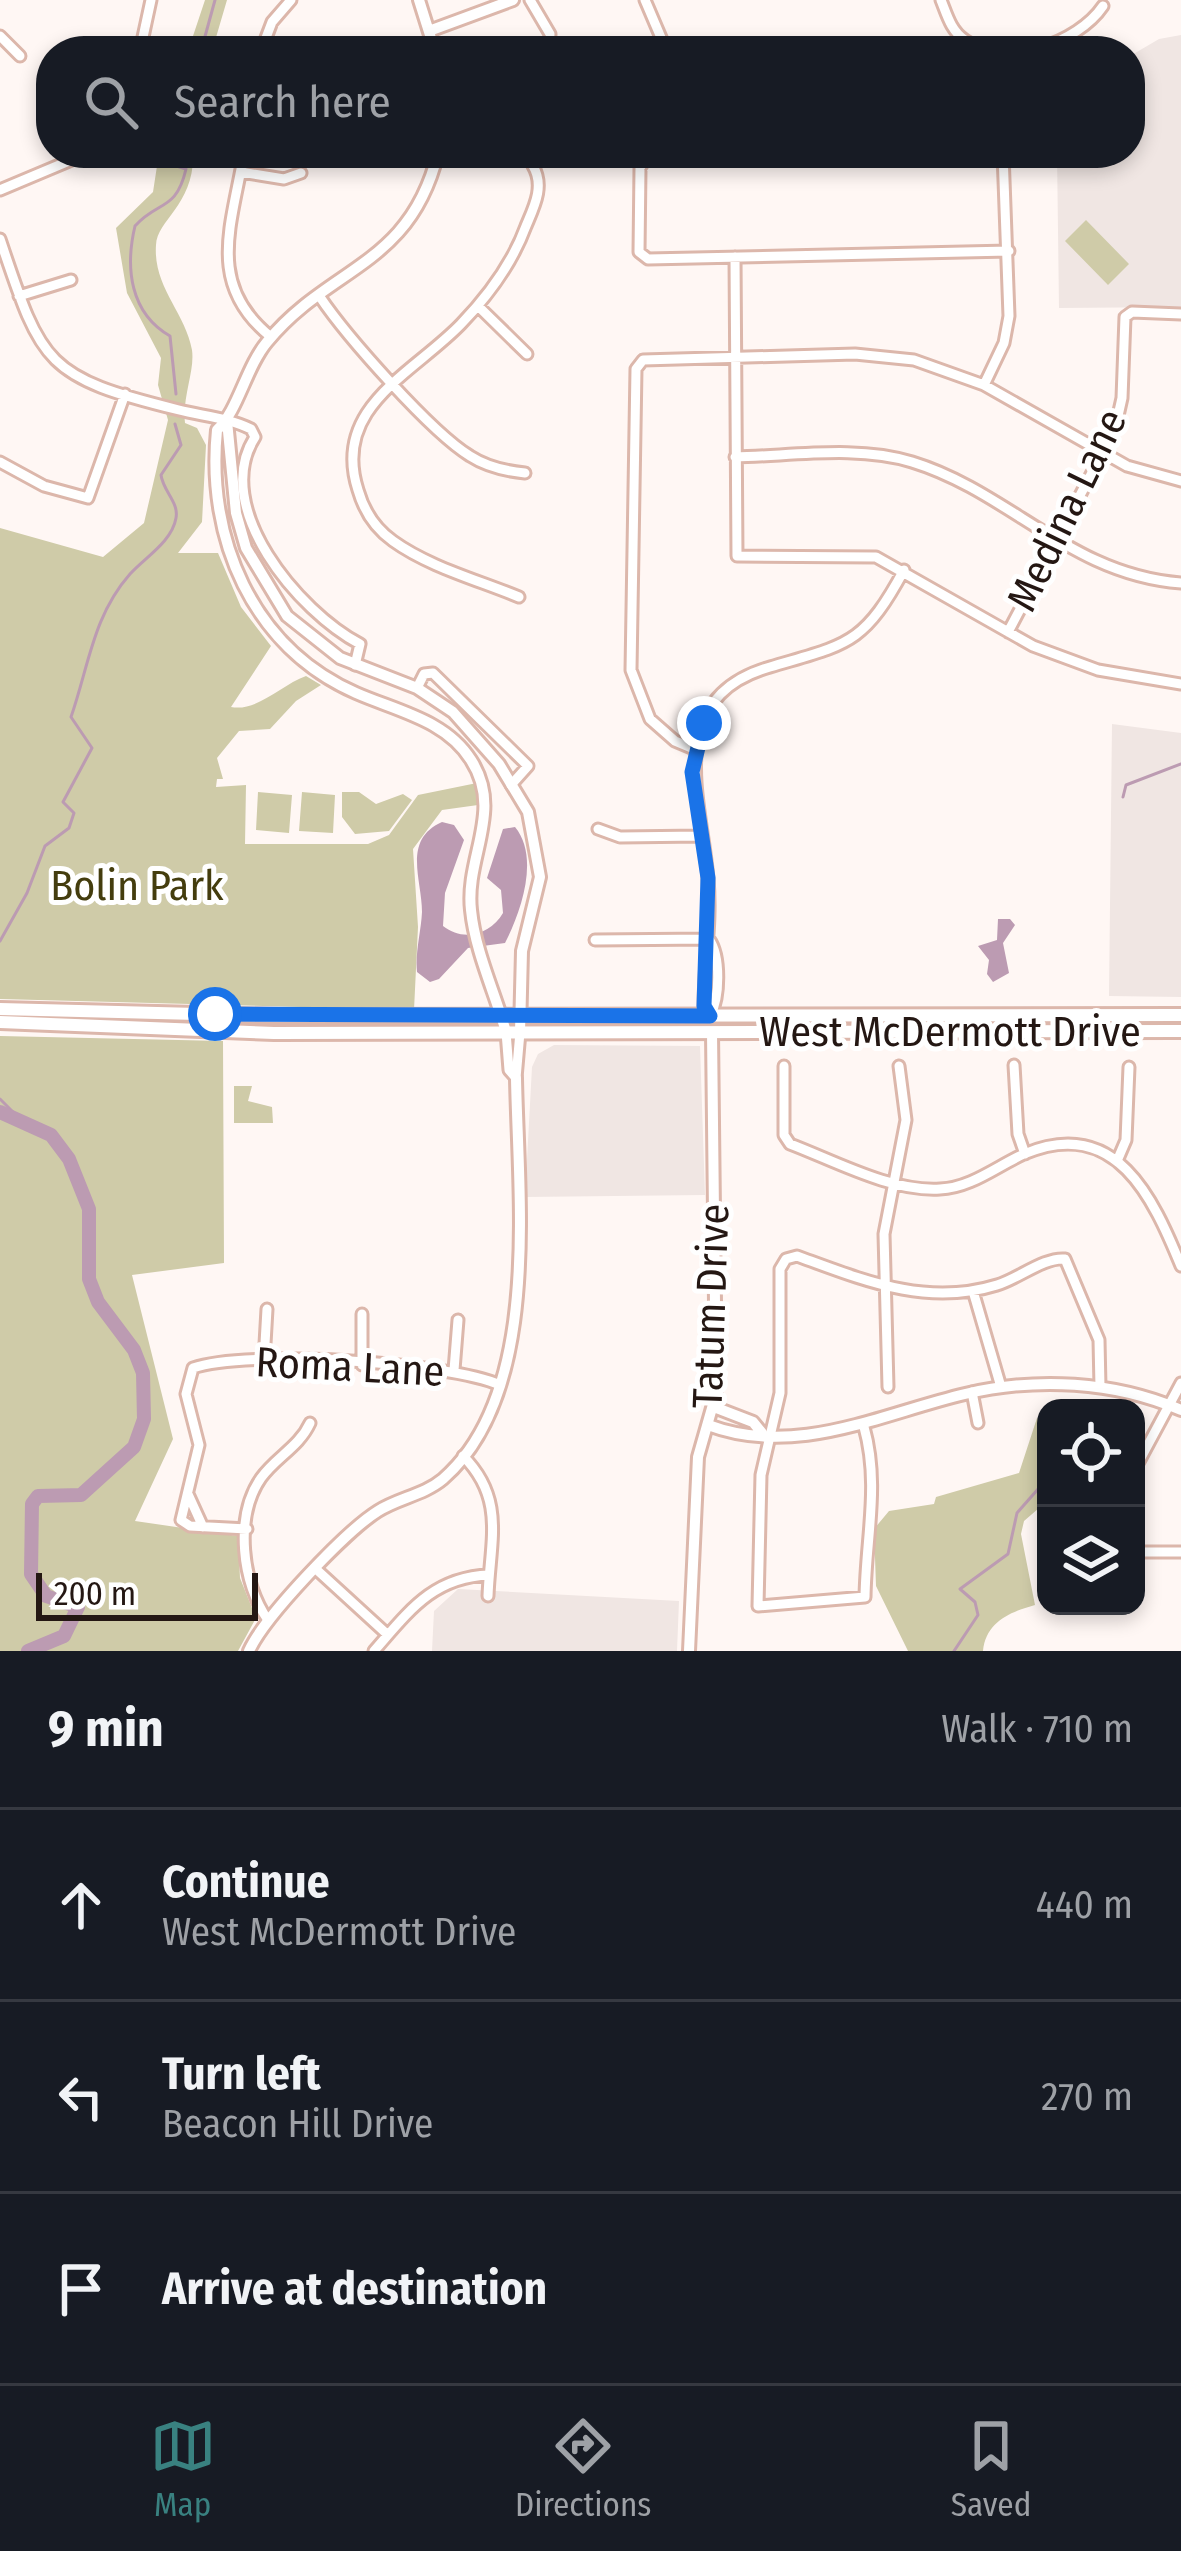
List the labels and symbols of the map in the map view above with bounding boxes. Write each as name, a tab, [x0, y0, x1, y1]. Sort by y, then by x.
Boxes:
street label: Medina Lane	[997, 401, 1137, 619]
route end	[677, 696, 731, 750]
park label: Bolin Park	[50, 861, 224, 911]
route start	[188, 987, 242, 1041]
street label: West McDermott Drive	[759, 1007, 1141, 1057]
street label: Tatum Drive	[682, 1203, 740, 1409]
street label: Roma Lane	[254, 1337, 446, 1397]
scale bar	[36, 1567, 258, 1620]

